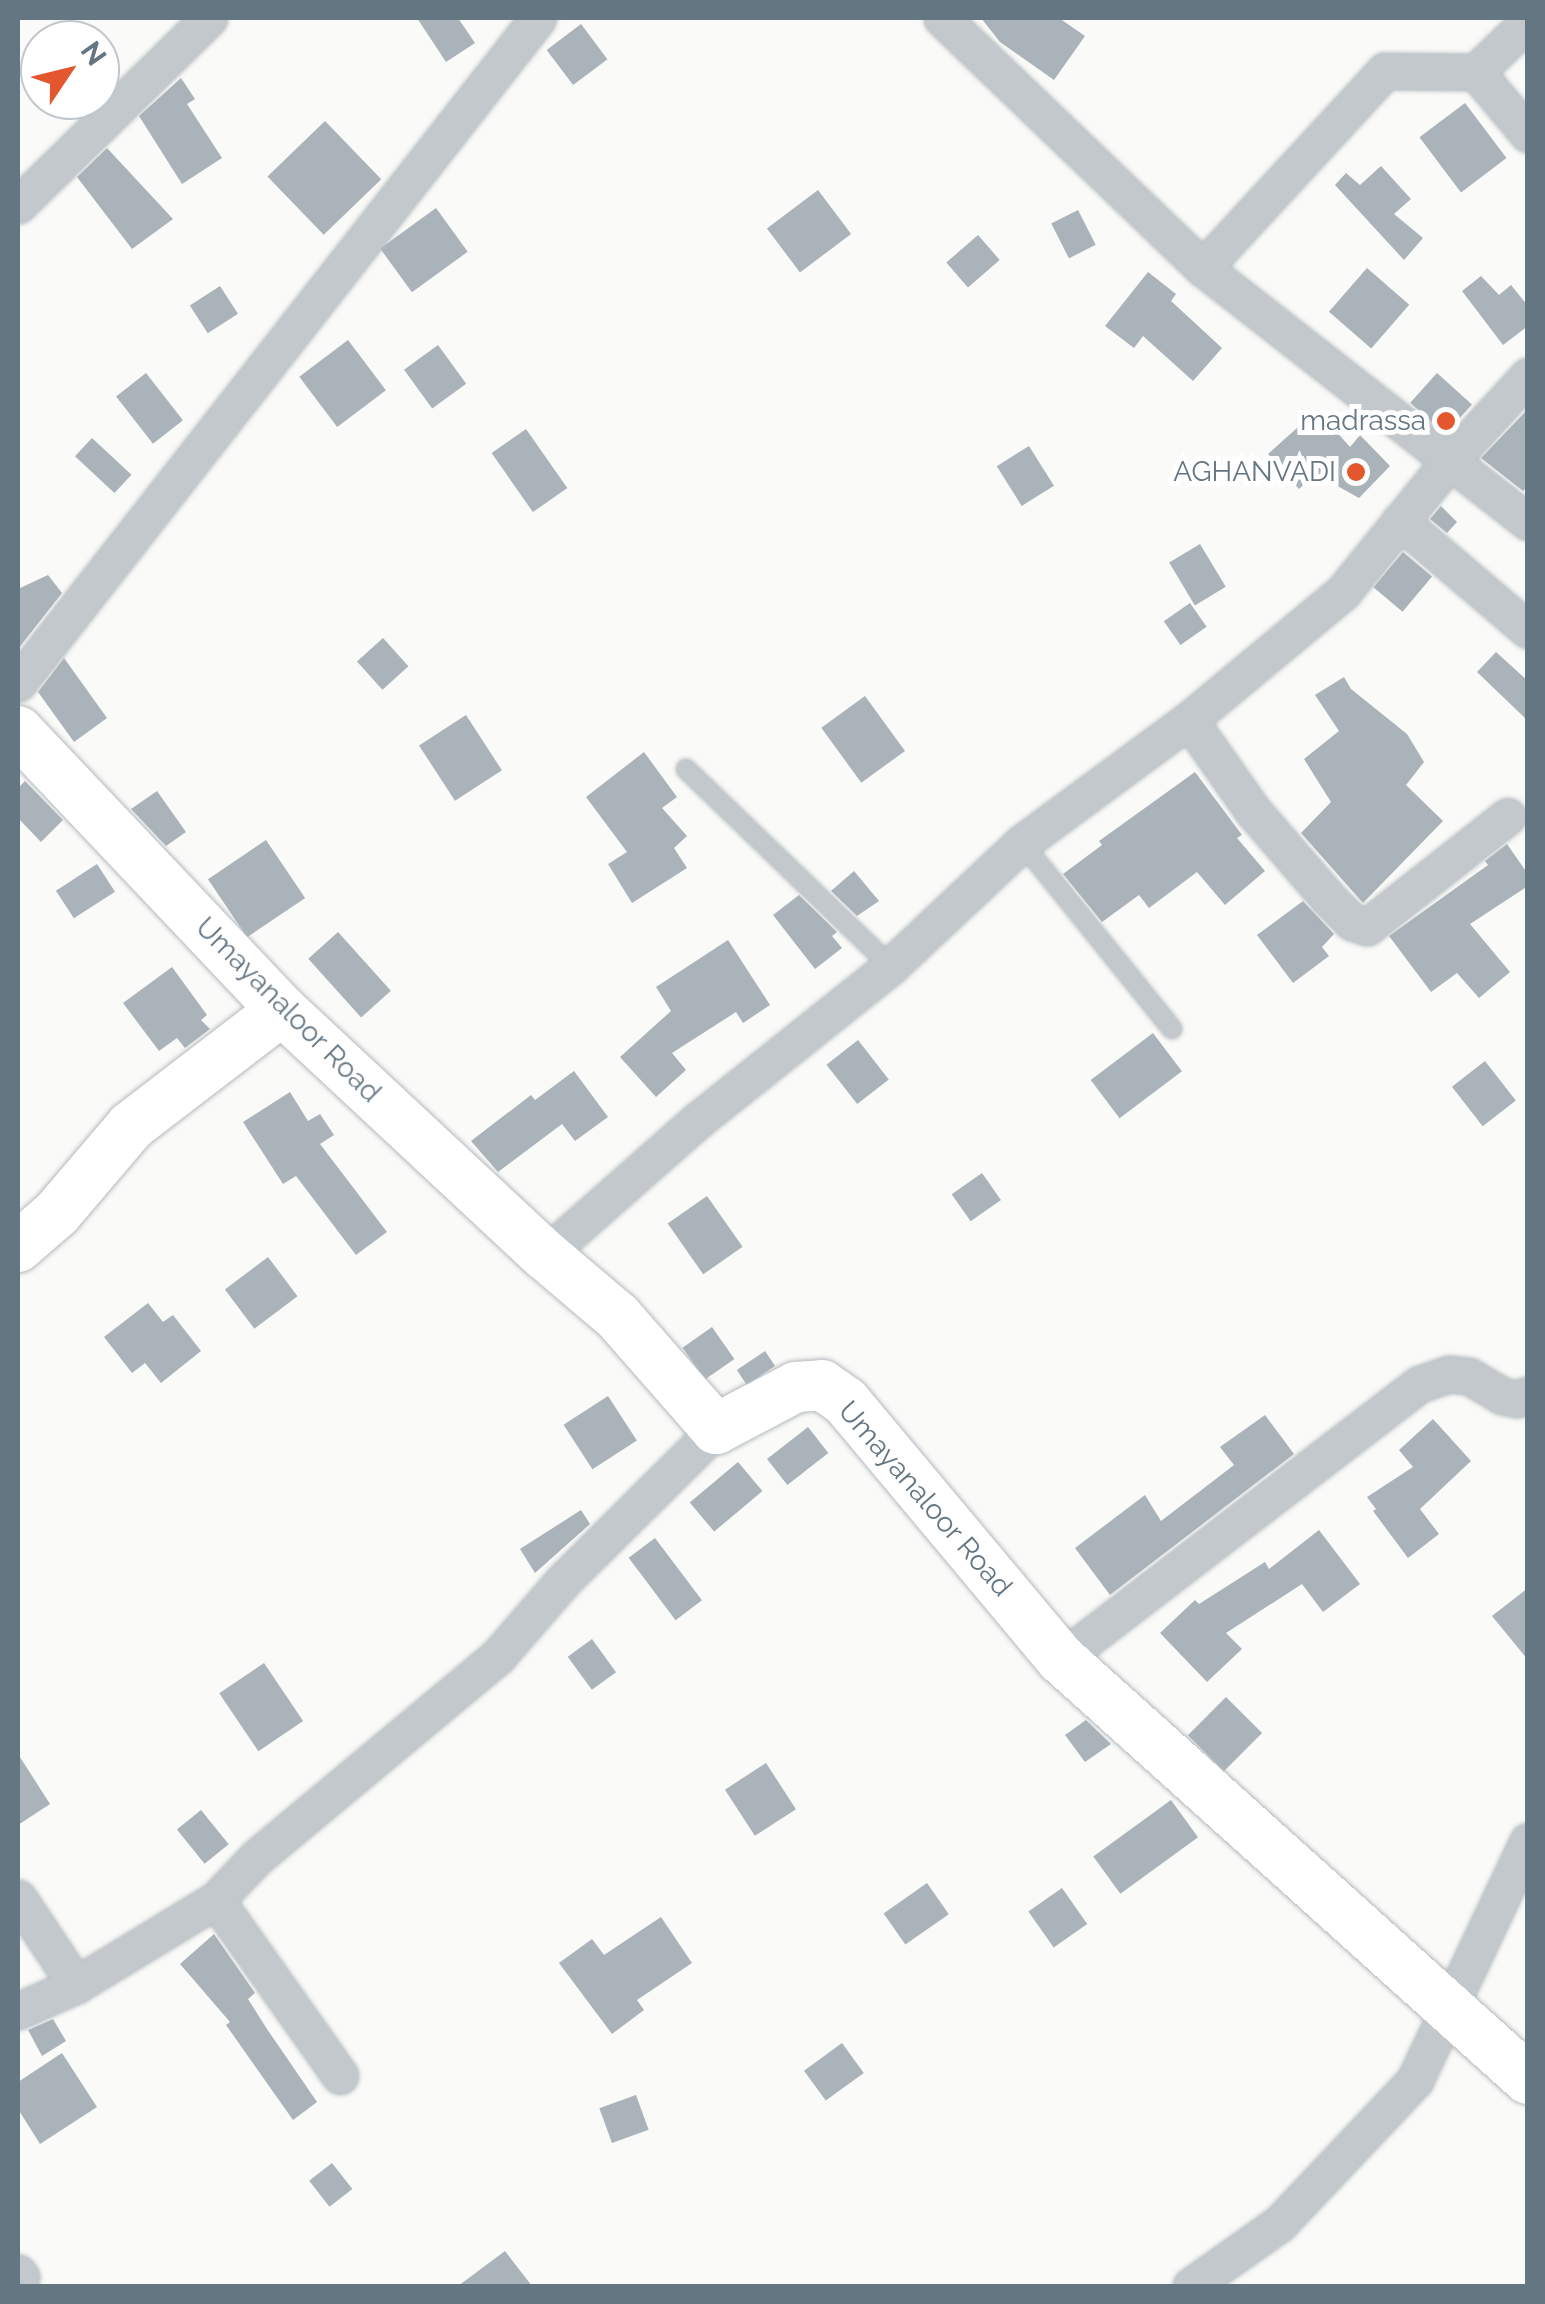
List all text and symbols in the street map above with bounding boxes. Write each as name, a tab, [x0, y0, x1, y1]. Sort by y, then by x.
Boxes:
north arrow	[20, 20, 120, 120]
text: N	[74, 35, 113, 72]
place label: madrassa	[1300, 404, 1426, 438]
marker: madrassa	[1435, 410, 1457, 432]
place label: AGHANVADI	[1173, 455, 1336, 489]
marker: AGHANVADI	[1345, 461, 1367, 483]
street label: Umayanaloor Road	[188, 910, 388, 1110]
street label: Umayanaloor Road	[831, 1394, 1019, 1604]

